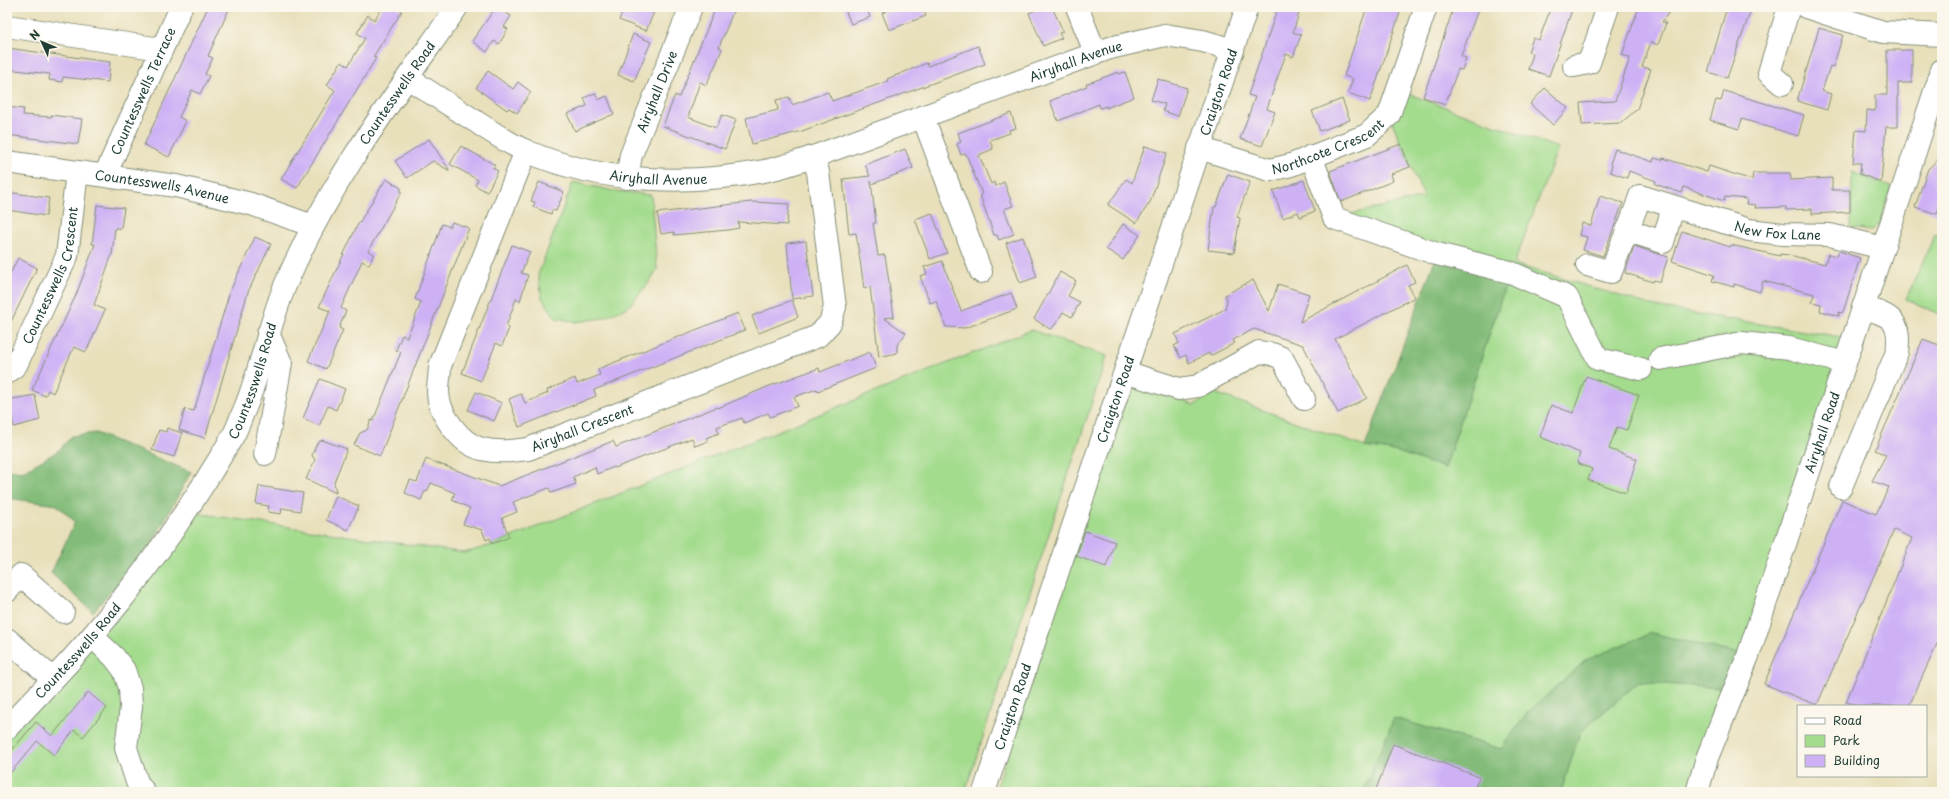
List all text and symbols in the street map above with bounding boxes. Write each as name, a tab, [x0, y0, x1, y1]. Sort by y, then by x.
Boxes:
north arrow	[22, 22, 62, 62]
street label: Countesswells Terrace	[105, 24, 180, 158]
text: N	[25, 25, 44, 44]
street label: Airyhall Avenue	[1026, 35, 1124, 86]
street label: Countesswells Road	[354, 37, 439, 148]
street label: Craigton Road	[1195, 46, 1241, 138]
street label: Airyhall Drive	[631, 47, 681, 135]
street label: Northcote Crescent	[1270, 114, 1388, 178]
street label: Countesswells Avenue	[94, 165, 231, 207]
street label: Airyhall Avenue	[608, 165, 708, 189]
street label: Countesswells Crescent	[17, 206, 82, 347]
street label: New Fox Lane	[1732, 216, 1821, 244]
street label: Countesswells Road	[223, 320, 281, 442]
street label: Craigton Road	[1092, 353, 1138, 445]
street label: Airyhall Road	[1799, 389, 1844, 475]
street label: Airyhall Crescent	[528, 399, 636, 456]
street label: Countesswells Road	[30, 598, 125, 702]
street label: Craigton Road	[989, 661, 1036, 752]
legend	[1797, 705, 1927, 777]
text: Road	[1833, 711, 1862, 729]
text: Park	[1833, 731, 1860, 749]
text: Building	[1833, 751, 1880, 769]

